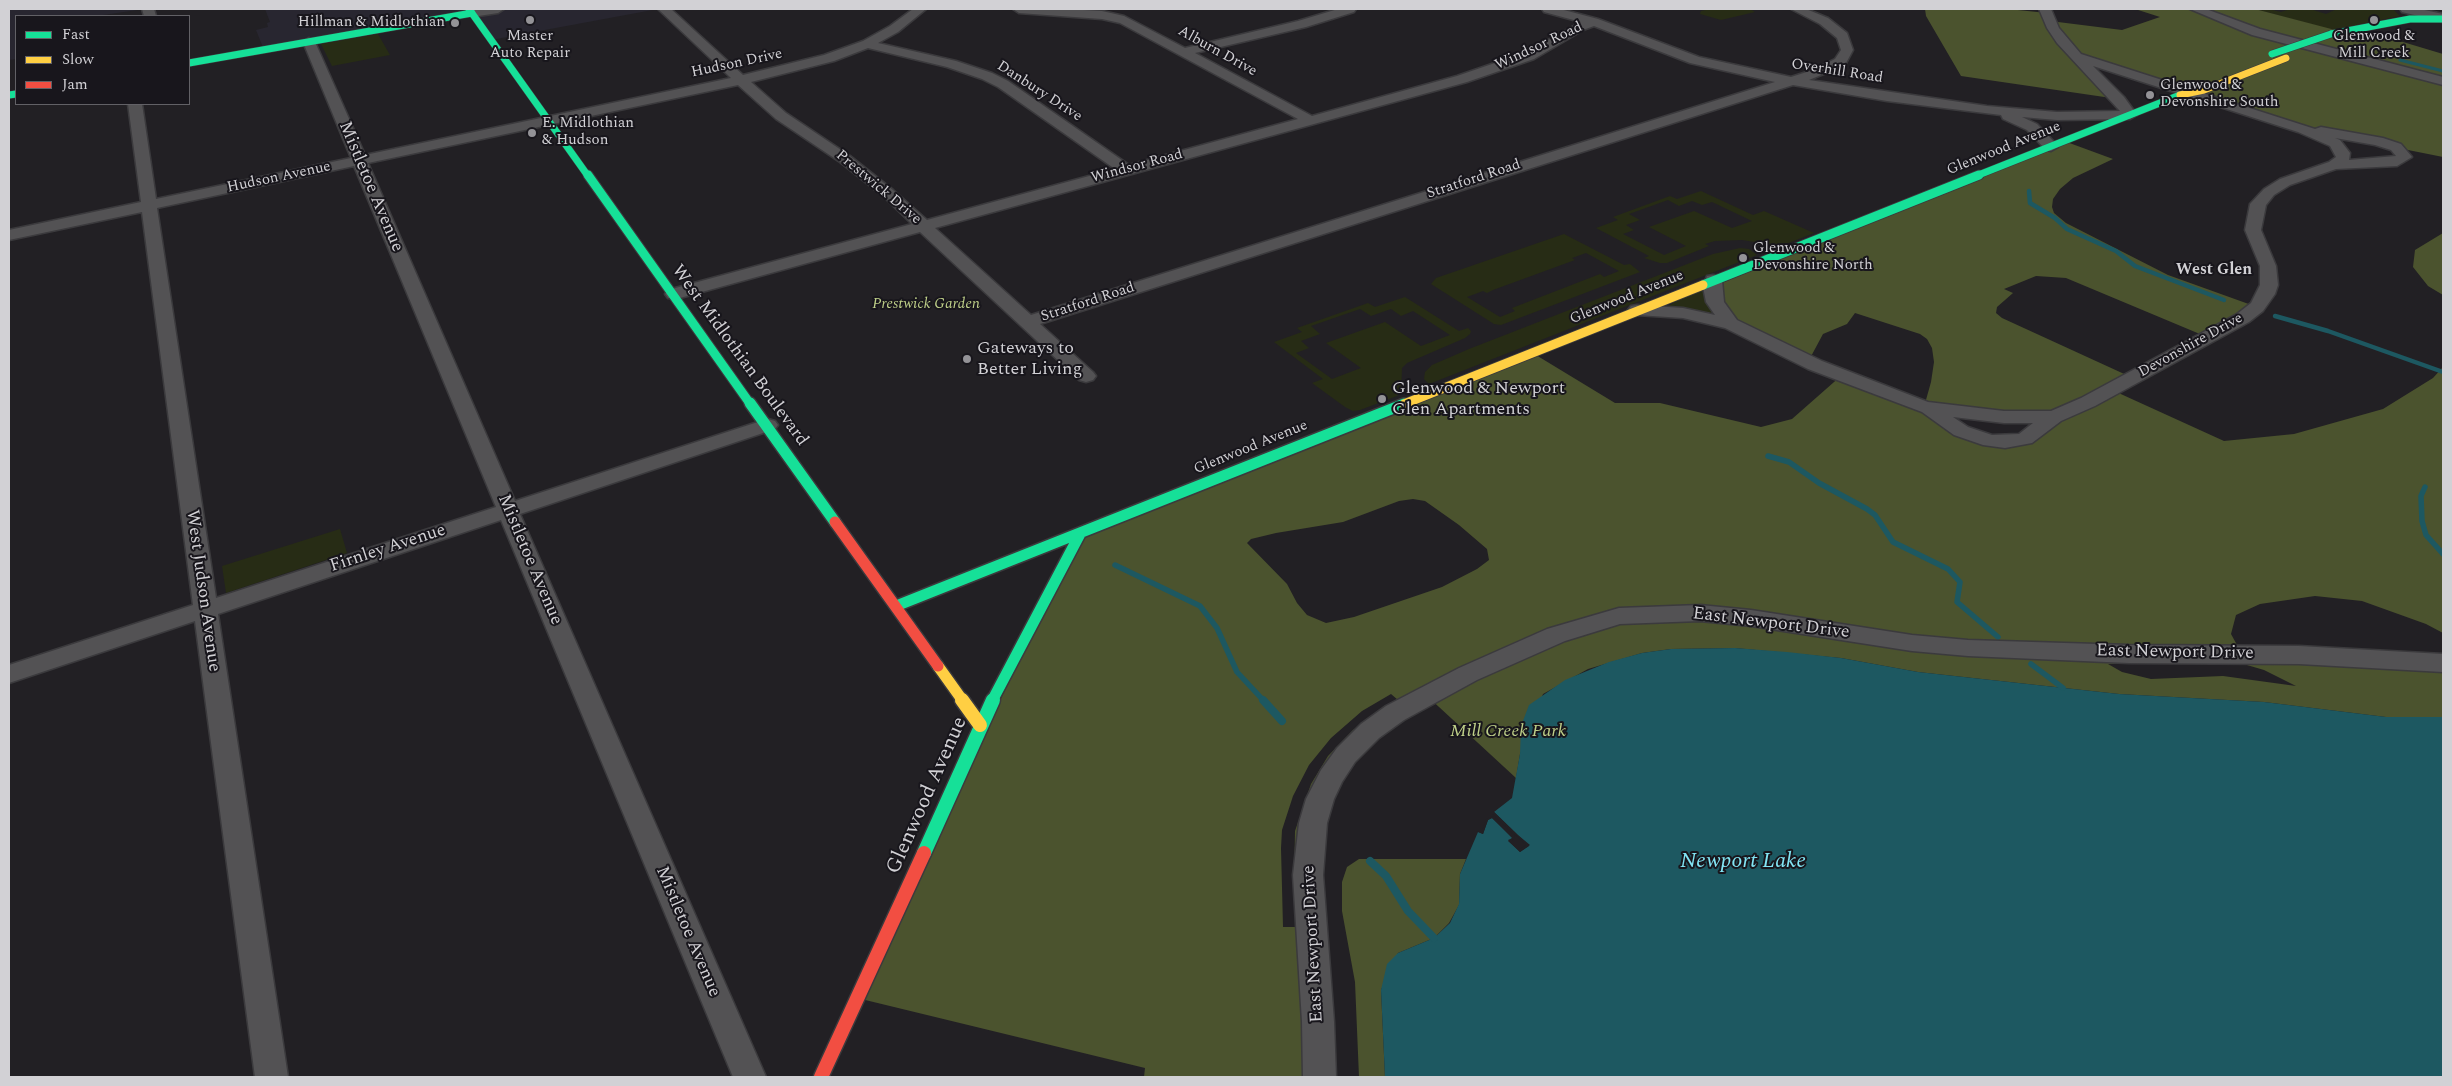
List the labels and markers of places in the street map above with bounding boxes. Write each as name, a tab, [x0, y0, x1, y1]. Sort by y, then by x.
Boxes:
place label: Hillman & Midlothian	[298, 14, 445, 32]
marker: Master Auto Repair	[524, 14, 536, 26]
marker: Glenwood & Mill Creek	[2368, 14, 2380, 26]
marker: Hillman & Midlothian	[449, 17, 461, 29]
place label: Master Auto Repair	[490, 28, 570, 63]
place label: Glenwood & Mill Creek	[2333, 28, 2415, 63]
place label: Glenwood & Devonshire South	[2160, 77, 2279, 112]
marker: Glenwood & Devonshire South	[2144, 89, 2156, 101]
place label: E. Midlothian & Hudson	[542, 115, 634, 150]
marker: E. Midlothian & Hudson	[526, 127, 538, 139]
place label: Glenwood & Devonshire North	[1753, 240, 1873, 275]
marker: Glenwood & Devonshire North	[1737, 252, 1749, 264]
place label: Gateways to Better Living	[977, 338, 1082, 380]
marker: Gateways to Better Living	[961, 353, 973, 365]
place label: Glenwood & Newport Glen Apartments	[1392, 378, 1565, 420]
marker: Glenwood & Newport Glen Apartments	[1376, 393, 1388, 405]

